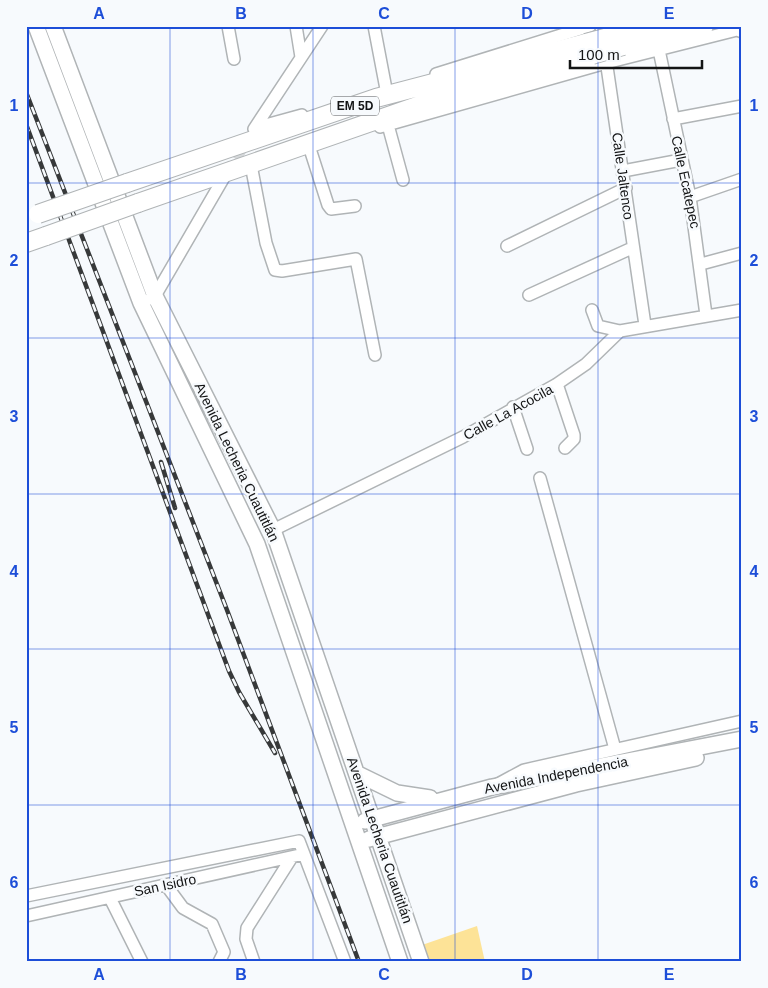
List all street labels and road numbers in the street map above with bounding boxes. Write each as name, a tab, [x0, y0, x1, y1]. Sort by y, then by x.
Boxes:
road number: EM 5D	[331, 96, 379, 115]
street label: Calle Jaltenco	[609, 131, 637, 221]
street label: Calle Ecatepec	[668, 134, 704, 230]
street label: Avenida Lecheria Cuautitlán	[191, 380, 283, 544]
street label: Calle La Acocila	[461, 381, 556, 443]
street label: Avenida Independencia	[483, 753, 629, 797]
street label: Avenida Lecheria Cuautitlán	[344, 755, 416, 925]
street label: San Isidro	[133, 871, 198, 899]

